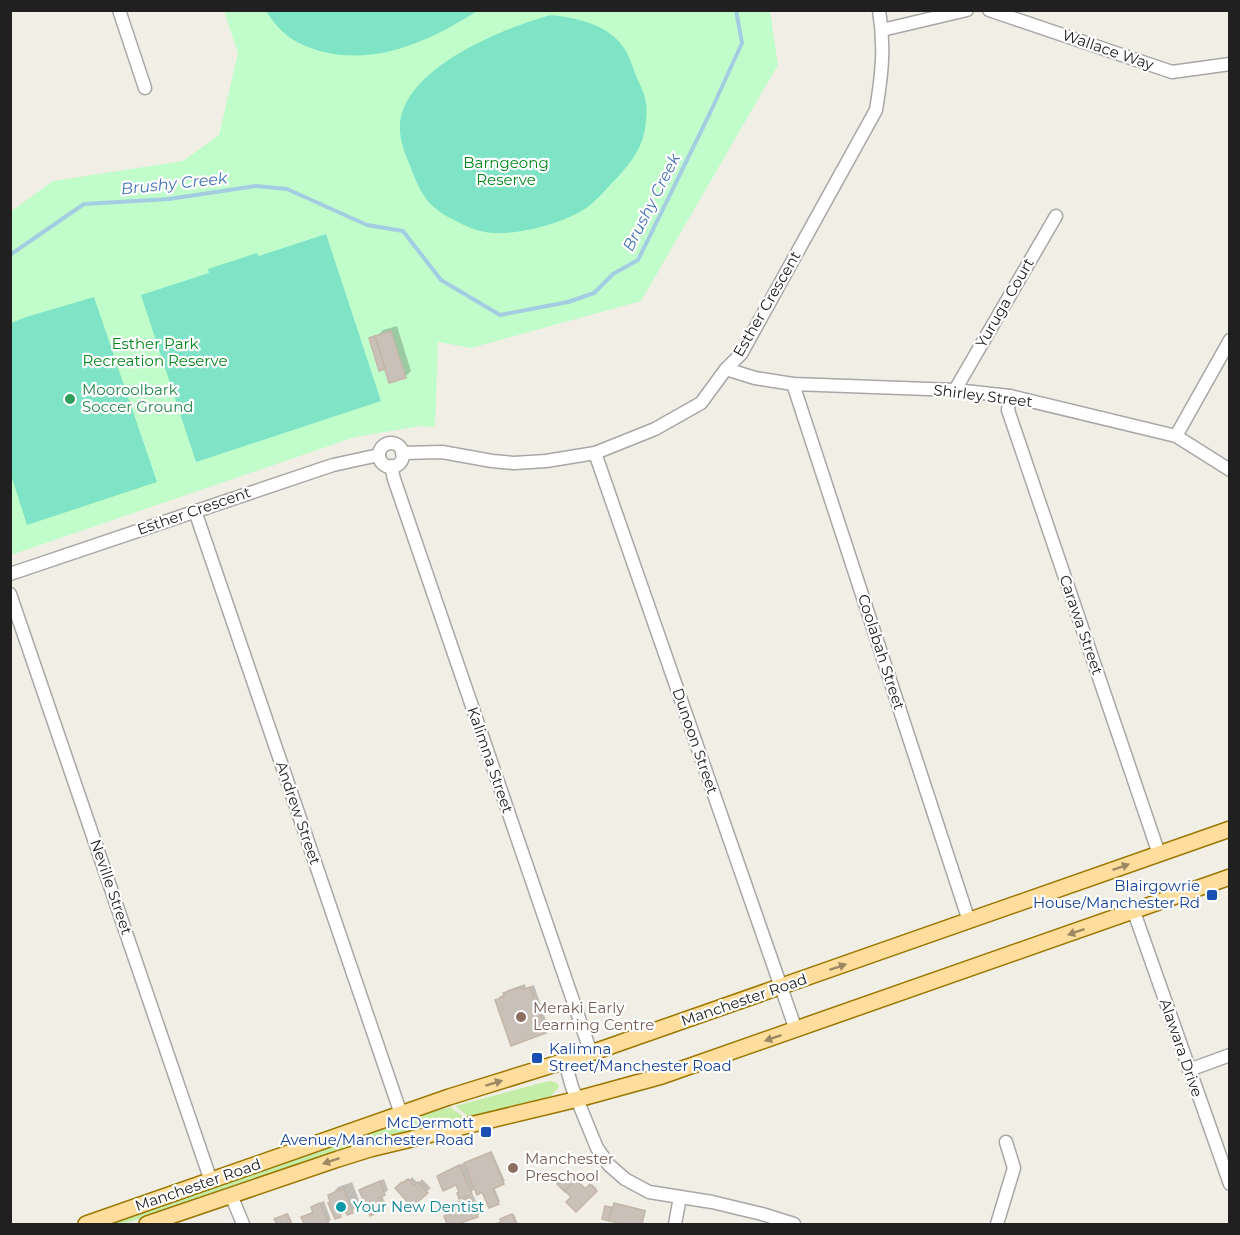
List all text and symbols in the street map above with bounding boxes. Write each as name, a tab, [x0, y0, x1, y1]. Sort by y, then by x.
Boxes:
street label: Wallace Way	[1060, 25, 1157, 74]
water label: Brushy Creek	[619, 149, 685, 254]
park label: Barngeong Reserve	[463, 153, 549, 189]
water label: Brushy Creek	[120, 168, 230, 199]
street label: Esther Crescent	[729, 248, 805, 360]
street label: Yuruga Court	[971, 255, 1038, 351]
park label: Esther Park Recreation Reserve	[83, 334, 227, 370]
place label: Mooroolbark Soccer Ground	[82, 380, 193, 416]
street label: Shirley Street	[932, 380, 1034, 411]
marker: Mooroolbark Soccer Ground	[63, 392, 77, 406]
street label: Esther Crescent	[135, 482, 253, 539]
street label: Carawa Street	[1055, 572, 1107, 677]
street label: Coolabah Street	[854, 592, 909, 712]
street label: Dunoon Street	[668, 685, 722, 796]
street label: Kalimna Street	[463, 704, 518, 816]
street label: Andrew Street	[272, 759, 325, 867]
street label: Neville Street	[86, 837, 137, 937]
one-way arrow	[1112, 862, 1130, 872]
place label: Blairgowrie House/Manchester Rd	[1033, 876, 1200, 912]
marker: Blairgowrie House/Manchester Rd	[1205, 888, 1219, 902]
one-way arrow	[1066, 927, 1084, 937]
one-way arrow	[829, 962, 847, 972]
street label: Manchester Road	[678, 969, 809, 1030]
street label: Alawara Drive	[1156, 996, 1207, 1099]
place label: Meraki Early Learning Centre	[533, 998, 654, 1034]
marker: Meraki Early Learning Centre	[514, 1010, 528, 1024]
one-way arrow	[763, 1033, 781, 1043]
place label: Kalimna Street/Manchester Road	[549, 1039, 732, 1075]
marker: Kalimna Street/Manchester Road	[530, 1051, 544, 1065]
one-way arrow	[485, 1078, 503, 1087]
place label: McDermott Avenue/Manchester Road	[280, 1113, 474, 1149]
marker: McDermott Avenue/Manchester Road	[479, 1125, 493, 1139]
place label: Manchester Preschool	[525, 1149, 614, 1185]
street label: Manchester Road	[132, 1154, 263, 1215]
one-way arrow	[322, 1156, 340, 1166]
marker: Manchester Preschool	[506, 1161, 520, 1175]
place label: Your New Dentist	[353, 1197, 484, 1216]
marker: Your New Dentist	[334, 1200, 348, 1214]

